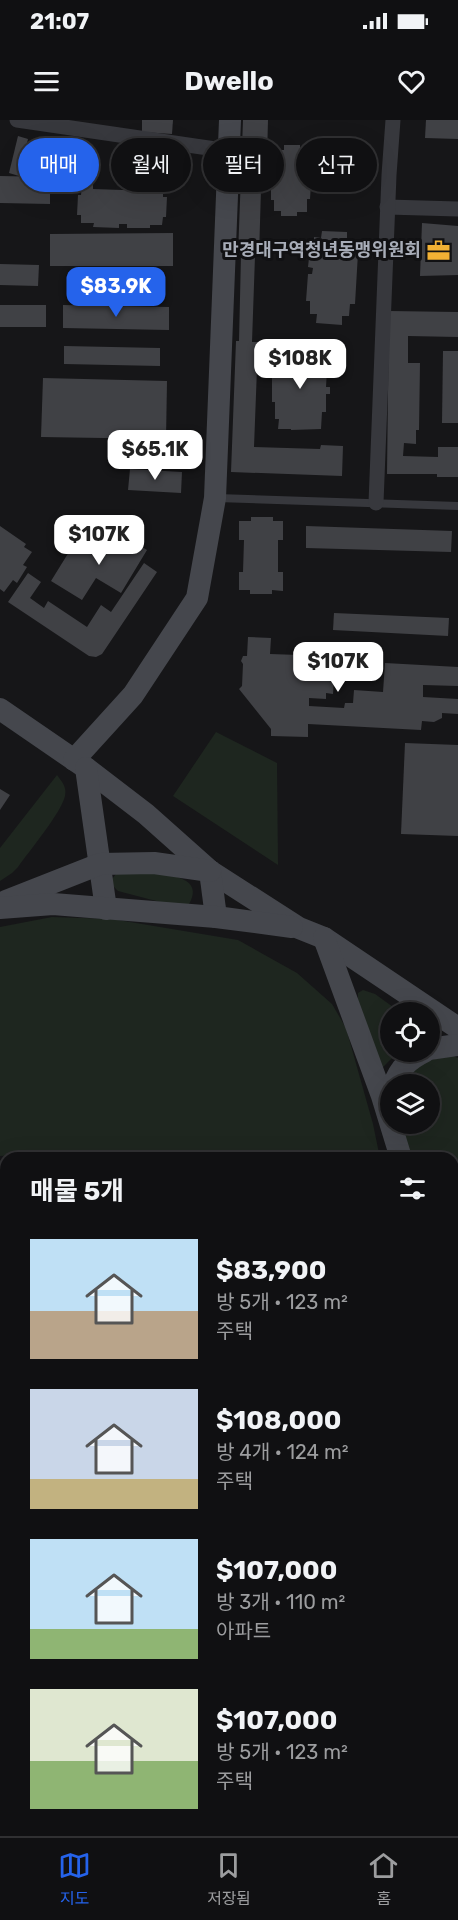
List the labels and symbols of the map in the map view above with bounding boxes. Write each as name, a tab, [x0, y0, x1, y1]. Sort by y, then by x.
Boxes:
office icon: 만경대구역청년동맹위원회	[426, 237, 452, 263]
place label: 만경대구역청년동맹위원회	[222, 239, 421, 261]
pin: $83.9K	[67, 267, 165, 318]
pin: $108K	[258, 339, 342, 390]
pin: $65.1K	[106, 430, 204, 481]
pin: $107K	[57, 515, 141, 566]
pin: $107K	[296, 642, 380, 693]

